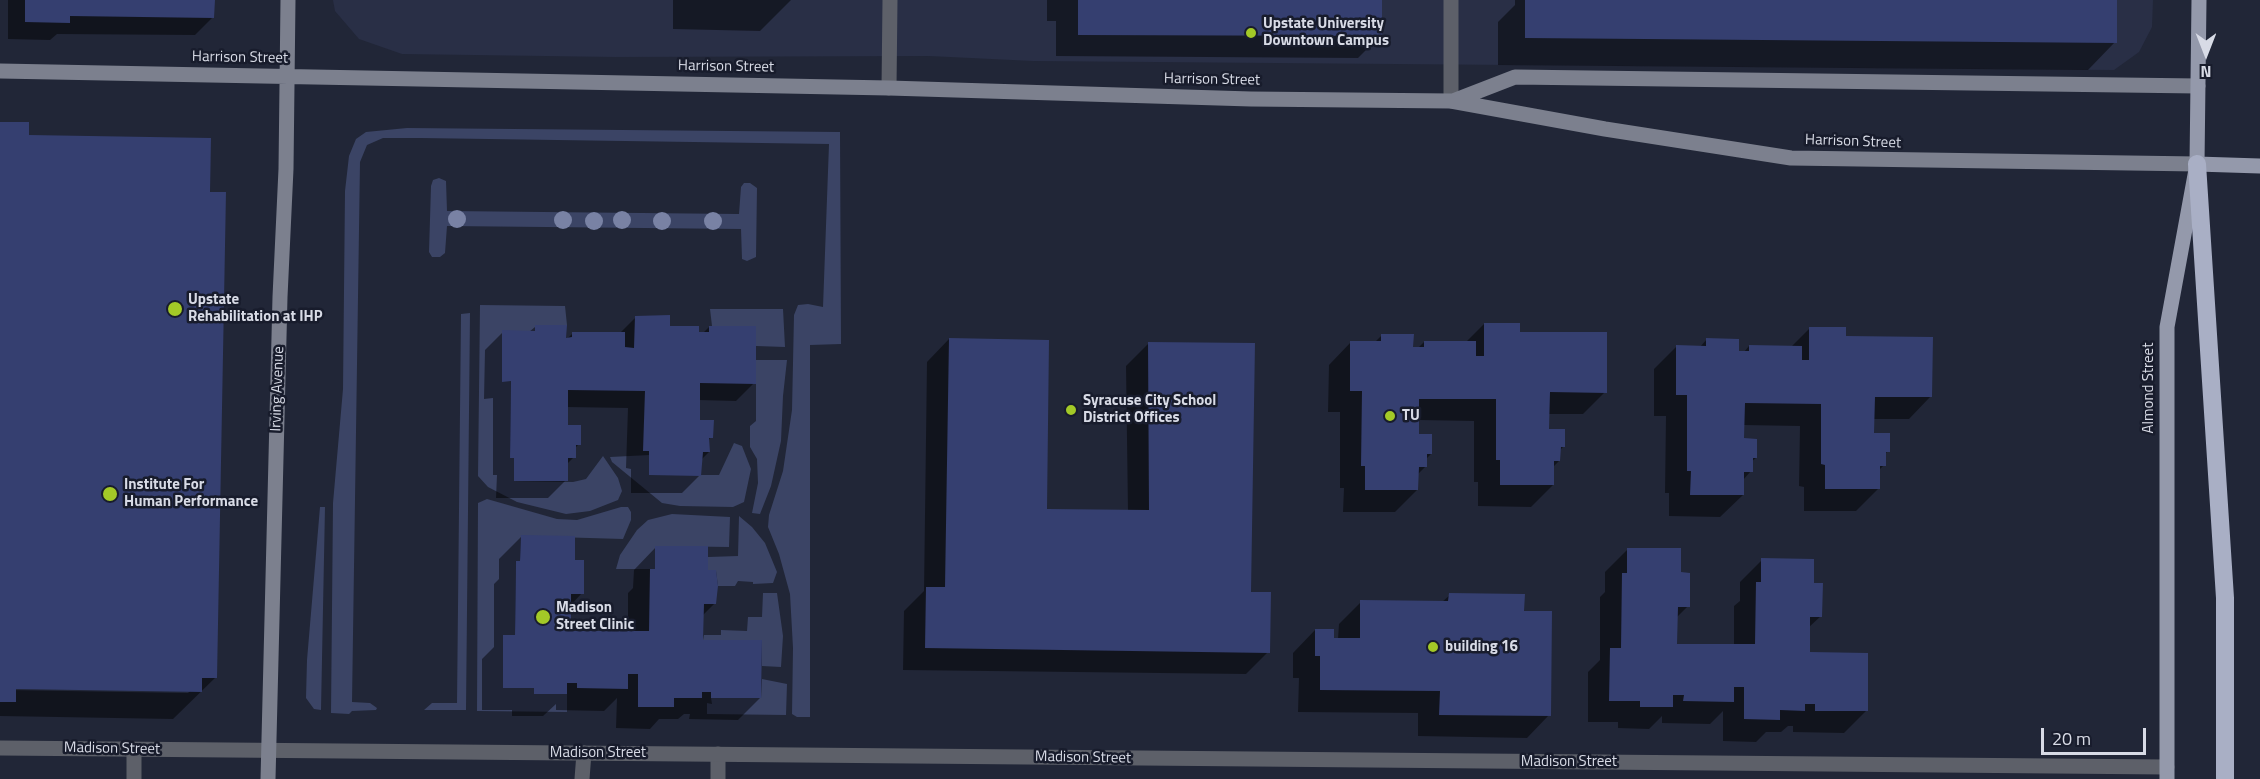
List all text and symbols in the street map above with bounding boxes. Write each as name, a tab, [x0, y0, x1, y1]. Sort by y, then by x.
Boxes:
place label: Upstate University Downtown Campus	[1263, 15, 1389, 50]
north arrow	[2176, 24, 2236, 84]
marker: Upstate University Downtown Campus	[1244, 26, 1258, 40]
street label: Harrison Street	[192, 48, 288, 68]
street label: Harrison Street	[678, 57, 774, 77]
text: N	[2200, 60, 2212, 84]
street label: Harrison Street	[1164, 70, 1260, 90]
street label: Harrison Street	[1805, 131, 1901, 153]
place label: Upstate Rehabilitation at IHP	[188, 291, 322, 326]
marker: Upstate Rehabilitation at IHP	[166, 300, 184, 318]
street label: Almond Street	[2140, 343, 2158, 433]
street label: Irving Avenue	[268, 346, 288, 432]
place label: Syracuse City School District Offices	[1083, 392, 1216, 427]
marker: Syracuse City School District Offices	[1064, 403, 1078, 417]
place label: TU	[1402, 407, 1420, 425]
marker: TU	[1383, 409, 1397, 423]
place label: Institute For Human Performance	[124, 476, 258, 511]
marker: Institute For Human Performance	[101, 485, 119, 503]
place label: Madison Street Clinic	[556, 599, 634, 634]
marker: Madison Street Clinic	[534, 608, 552, 626]
place label: building 16	[1445, 638, 1518, 656]
marker: building 16	[1426, 640, 1440, 654]
scale bar	[2044, 716, 2149, 754]
text: 20 m	[2052, 725, 2091, 752]
street label: Madison Street	[64, 739, 160, 759]
street label: Madison Street	[550, 744, 646, 762]
street label: Madison Street	[1035, 748, 1131, 768]
street label: Madison Street	[1521, 753, 1617, 771]

